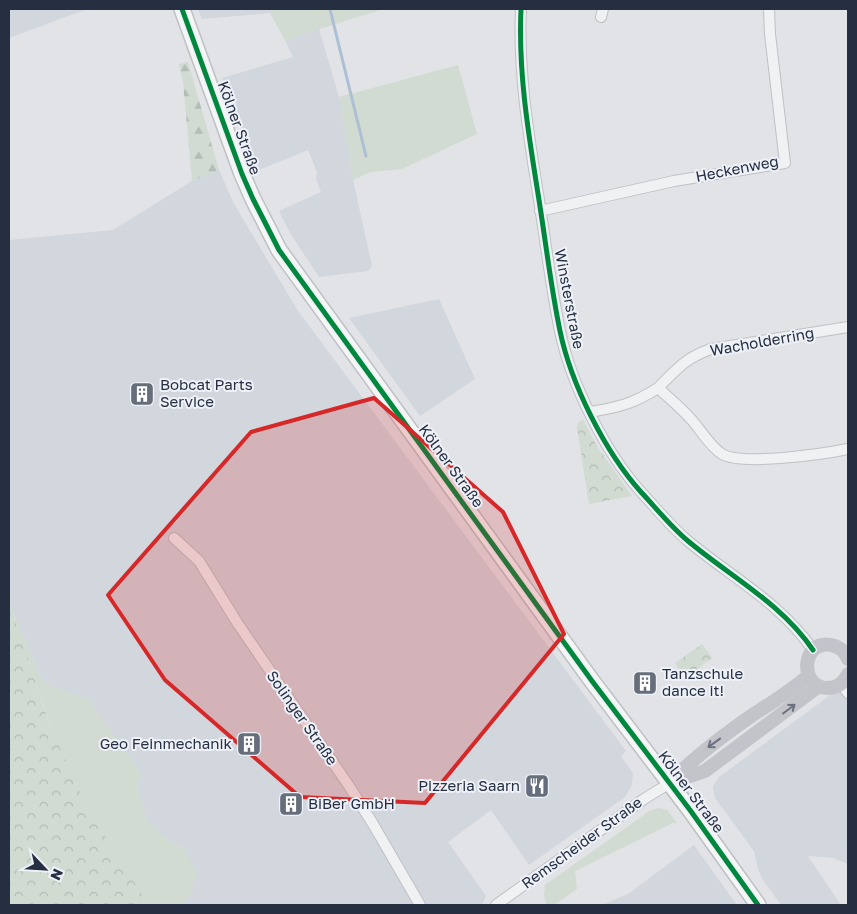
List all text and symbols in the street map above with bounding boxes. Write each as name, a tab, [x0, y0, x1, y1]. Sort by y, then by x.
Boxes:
street label: Kölner Straße	[215, 78, 265, 177]
street label: Heckenweg	[694, 151, 780, 185]
street label: Winsterstraße	[551, 247, 589, 351]
street label: Wacholderring	[708, 323, 815, 359]
place label: Bobcat Parts Service	[160, 375, 253, 410]
building icon: Bobcat Parts Service	[129, 381, 155, 407]
street label: Kölner Straße	[416, 420, 488, 511]
place label: Tanzschule dance it!	[662, 664, 743, 699]
street label: Solinger Straße	[264, 667, 342, 768]
building icon: Tanzschule dance it!	[632, 670, 658, 696]
one-way arrow	[782, 703, 795, 714]
building icon: Geo Feinmechanik	[236, 731, 262, 757]
place label: Geo Feinmechanik	[100, 734, 233, 752]
one-way arrow	[707, 738, 721, 748]
street label: Kölner Straße	[655, 747, 729, 836]
restaurant icon: Pizzeria Saarn	[524, 773, 550, 799]
place label: Pizzeria Saarn	[418, 776, 520, 794]
building icon: BiBer GmbH	[278, 791, 304, 817]
street label: Remscheider Straße	[518, 792, 645, 892]
place label: BiBer GmbH	[308, 794, 395, 812]
north arrow	[20, 844, 70, 894]
text: N	[47, 866, 67, 883]

